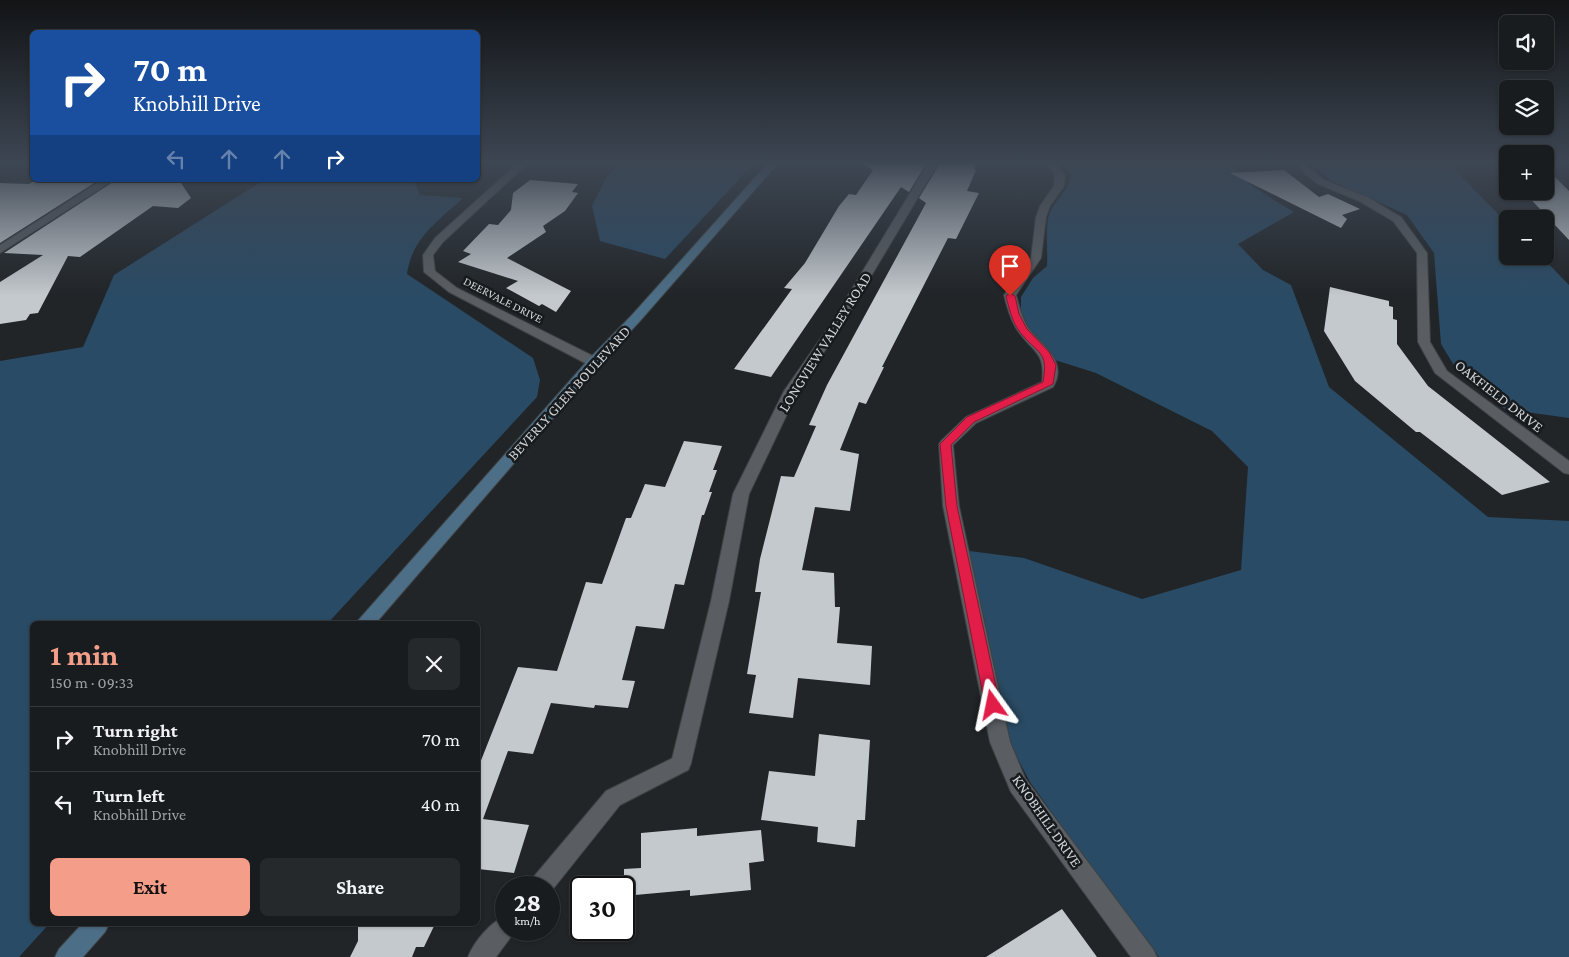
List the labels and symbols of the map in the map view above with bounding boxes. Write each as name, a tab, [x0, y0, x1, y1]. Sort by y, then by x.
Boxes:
pin	[989, 245, 1031, 296]
street label: LONGVIEW VALLEY ROAD	[775, 269, 875, 415]
street label: DEERVALE DRIVE	[461, 274, 545, 326]
street label: BEVERLY GLEN BOULEVARD	[505, 323, 633, 463]
street label: OAKFIELD DRIVE	[1452, 357, 1546, 435]
position arrow	[966, 678, 1018, 730]
street label: KNOBHILL DRIVE	[1009, 772, 1085, 870]
speed limit sign: 30	[570, 876, 635, 941]

